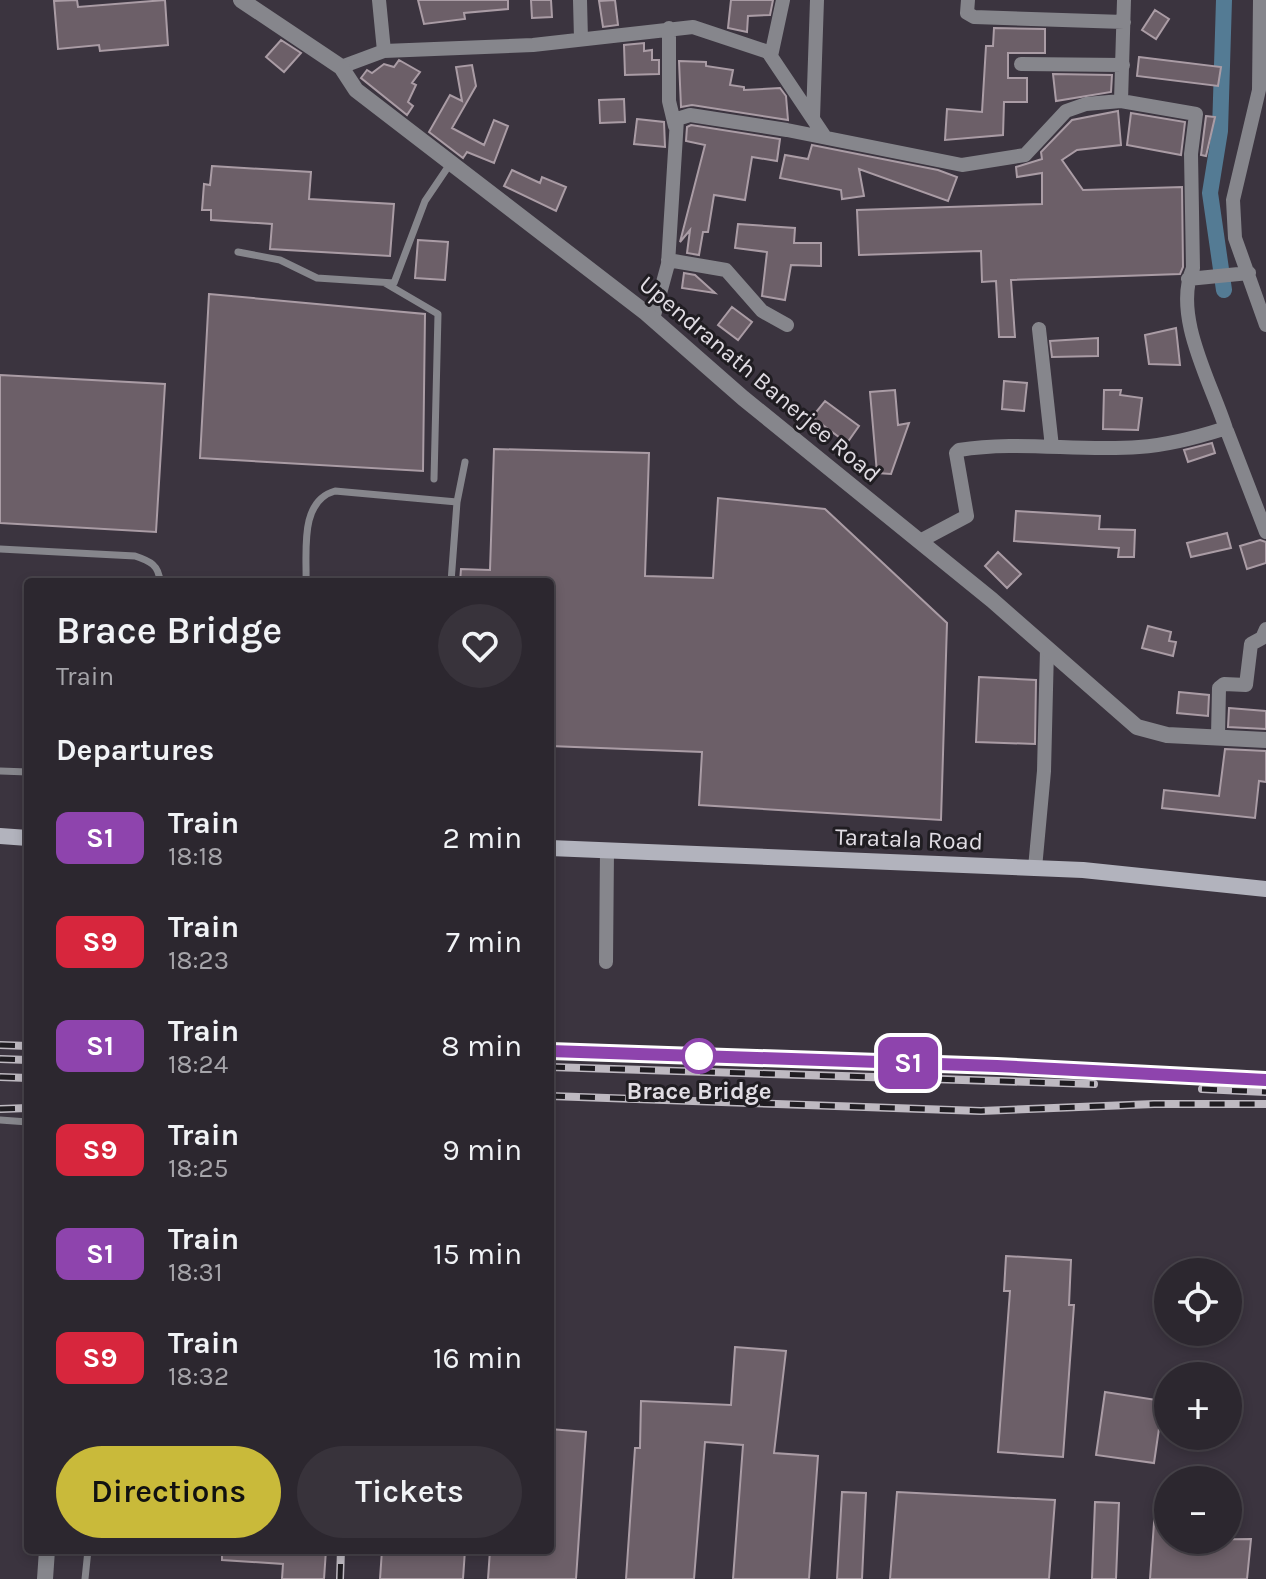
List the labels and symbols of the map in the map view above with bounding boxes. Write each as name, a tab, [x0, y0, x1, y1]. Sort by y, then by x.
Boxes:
street label: Upendranath Banerjee Road	[634, 270, 886, 488]
street label: Taratala Road	[834, 822, 984, 856]
line badge: S1	[872, 1037, 944, 1089]
marker: Brace Bridge	[682, 1039, 716, 1073]
place label: Brace Bridge	[627, 1077, 771, 1105]

